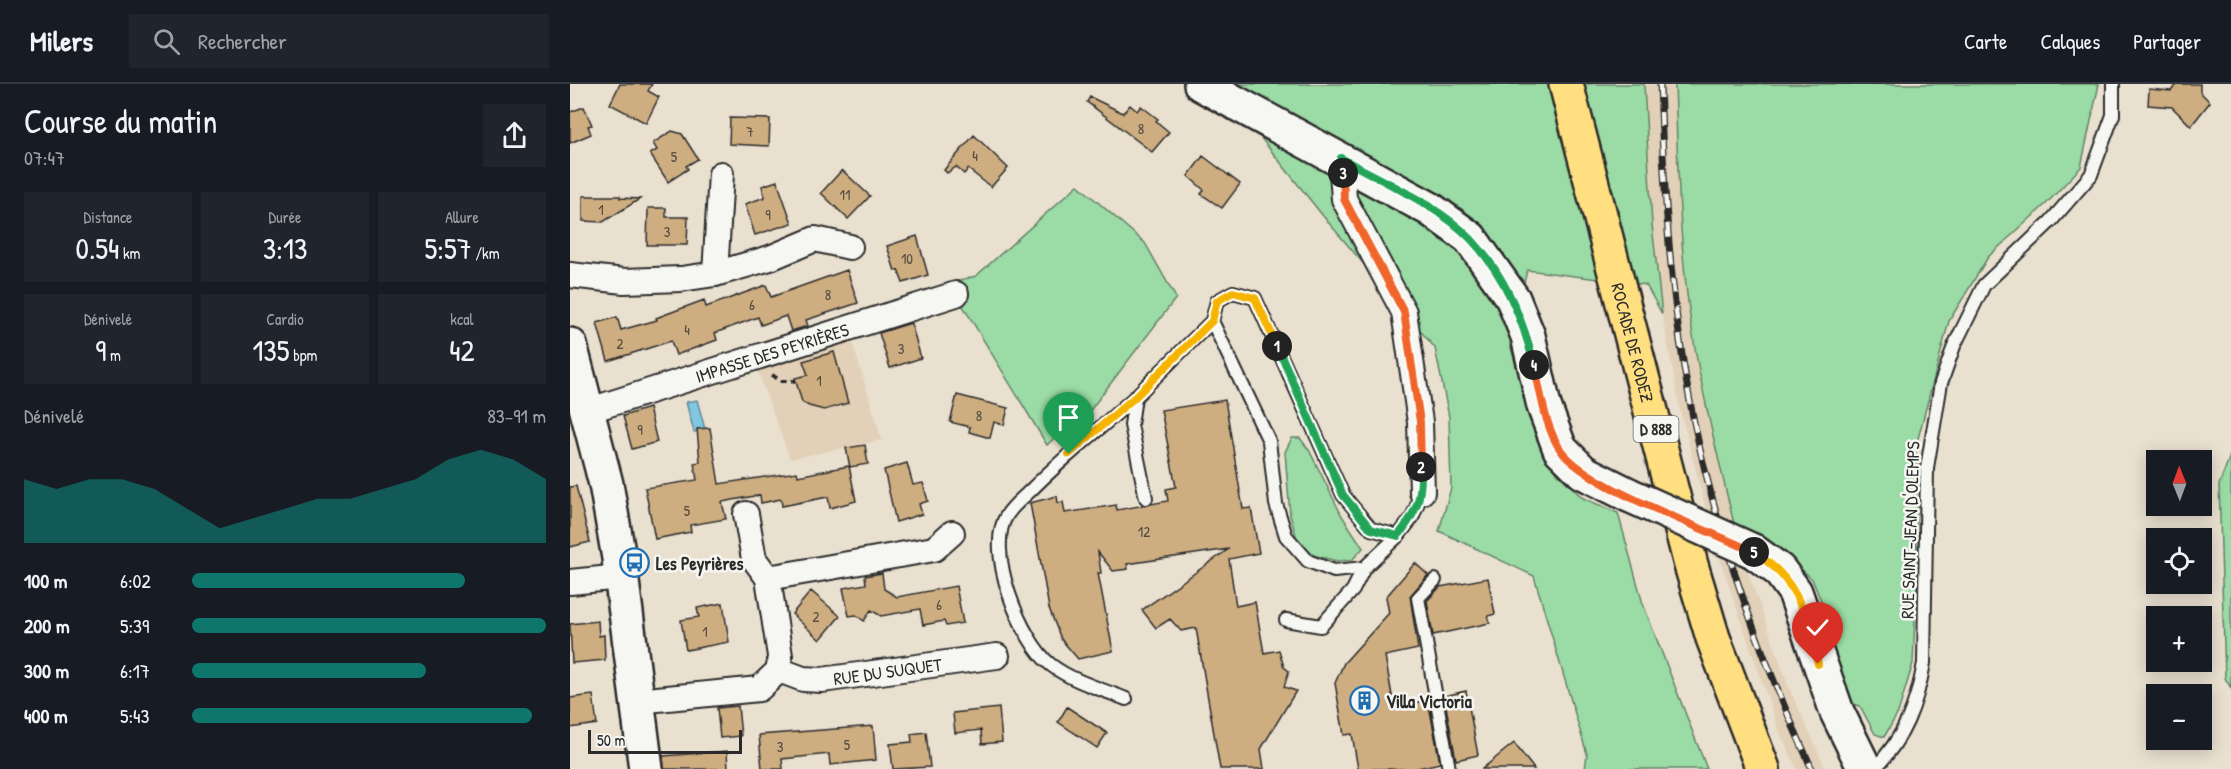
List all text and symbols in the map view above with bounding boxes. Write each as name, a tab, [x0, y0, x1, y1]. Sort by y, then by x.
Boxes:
search box	[129, 14, 549, 68]
text: Milers	[30, 22, 93, 60]
icon: search	[150, 25, 183, 58]
text: Rechercher	[198, 26, 287, 56]
text: Carte	[1964, 27, 2007, 56]
text: Calques	[2040, 27, 2100, 56]
text: Partager	[2133, 27, 2201, 56]
text: Course du matin	[24, 99, 217, 143]
button: share	[483, 104, 546, 167]
house number: 8	[1138, 118, 1144, 139]
house number: 7	[746, 121, 754, 142]
text: 07:47	[24, 144, 65, 171]
house number: 4	[972, 145, 978, 166]
house number: 5	[671, 146, 678, 167]
pin: 3	[1328, 158, 1358, 188]
text: 3	[1339, 162, 1347, 184]
house number: 11	[840, 184, 850, 205]
house number: 1	[598, 199, 604, 220]
house number: 9	[765, 204, 771, 225]
text: Distance	[84, 206, 132, 228]
text: Durée	[269, 206, 301, 228]
text: Allure	[445, 206, 479, 228]
house number: 3	[664, 221, 671, 242]
text: 0.54	[75, 228, 119, 268]
text: 3:13	[263, 228, 307, 268]
text: 5:57	[424, 228, 472, 268]
text: km	[119, 242, 141, 264]
text: /km	[472, 242, 500, 264]
house number: 10	[901, 248, 913, 269]
street label: ROCADE DE RODEZ	[1606, 280, 1661, 405]
house number: 8	[825, 284, 831, 305]
house number: 6	[749, 294, 755, 315]
text: Dénivelé	[84, 308, 132, 330]
text: Cardio	[266, 308, 304, 330]
text: kcal	[450, 308, 474, 330]
street label: IMPASSE DES PEYRIÈRES	[692, 316, 852, 388]
house number: 4	[684, 319, 690, 340]
text: 9	[95, 330, 106, 370]
text: 135	[252, 330, 290, 370]
text: 42	[449, 330, 475, 370]
pin: 1	[1262, 331, 1292, 361]
house number: 2	[616, 333, 624, 354]
text: 1	[1274, 335, 1280, 357]
house number: 3	[898, 338, 905, 359]
text: m	[106, 344, 121, 366]
text: bpm	[290, 344, 318, 366]
pin: 4	[1519, 350, 1549, 380]
text: 4	[1531, 354, 1537, 376]
house number: 1	[816, 370, 822, 391]
pin	[1043, 392, 1094, 454]
icon: arrive	[1052, 401, 1085, 434]
text: Dénivelé	[24, 402, 84, 429]
text: 83–91 m	[487, 402, 546, 429]
house number: 8	[976, 405, 982, 426]
road number: D 888	[1634, 416, 1678, 442]
house number: 9	[637, 419, 643, 440]
street label: RUE SAINT-JEAN D'OLEMPS	[1894, 441, 1926, 619]
north arrow	[2146, 450, 2212, 516]
map controls	[2146, 450, 2212, 750]
pin: 2	[1406, 452, 1436, 482]
text: 2	[1417, 456, 1425, 478]
house number: 5	[684, 500, 691, 521]
house number: 12	[1138, 521, 1150, 542]
button: locate	[2146, 528, 2212, 594]
pin: 5	[1739, 537, 1769, 567]
text: 5	[1751, 541, 1757, 563]
bus stop icon: Les Peyrières	[619, 547, 651, 579]
place label: Les Peyrières	[656, 551, 744, 577]
text: 100 m	[24, 567, 67, 594]
text: 6:02	[120, 567, 151, 594]
house number: 6	[936, 594, 942, 615]
pin	[1792, 602, 1843, 664]
house number: 2	[812, 606, 820, 627]
button: +	[2146, 606, 2212, 672]
icon: check	[1801, 611, 1834, 644]
text: 200 m	[24, 612, 69, 639]
text: 5:39	[120, 612, 149, 639]
house number: 1	[702, 621, 708, 642]
street label: RUE DU SUQUET	[832, 651, 944, 691]
text: 300 m	[24, 657, 69, 684]
text: 6:17	[120, 657, 150, 684]
button: −	[2146, 684, 2212, 750]
building icon: Villa Victoria	[1349, 685, 1381, 717]
place label: Villa Victoria	[1386, 689, 1473, 714]
text: 400 m	[24, 702, 68, 729]
text: 5:43	[120, 702, 150, 729]
scale bar	[588, 727, 742, 754]
text: 50 m	[597, 729, 626, 751]
house number: 5	[844, 734, 851, 755]
house number: 3	[777, 736, 784, 757]

